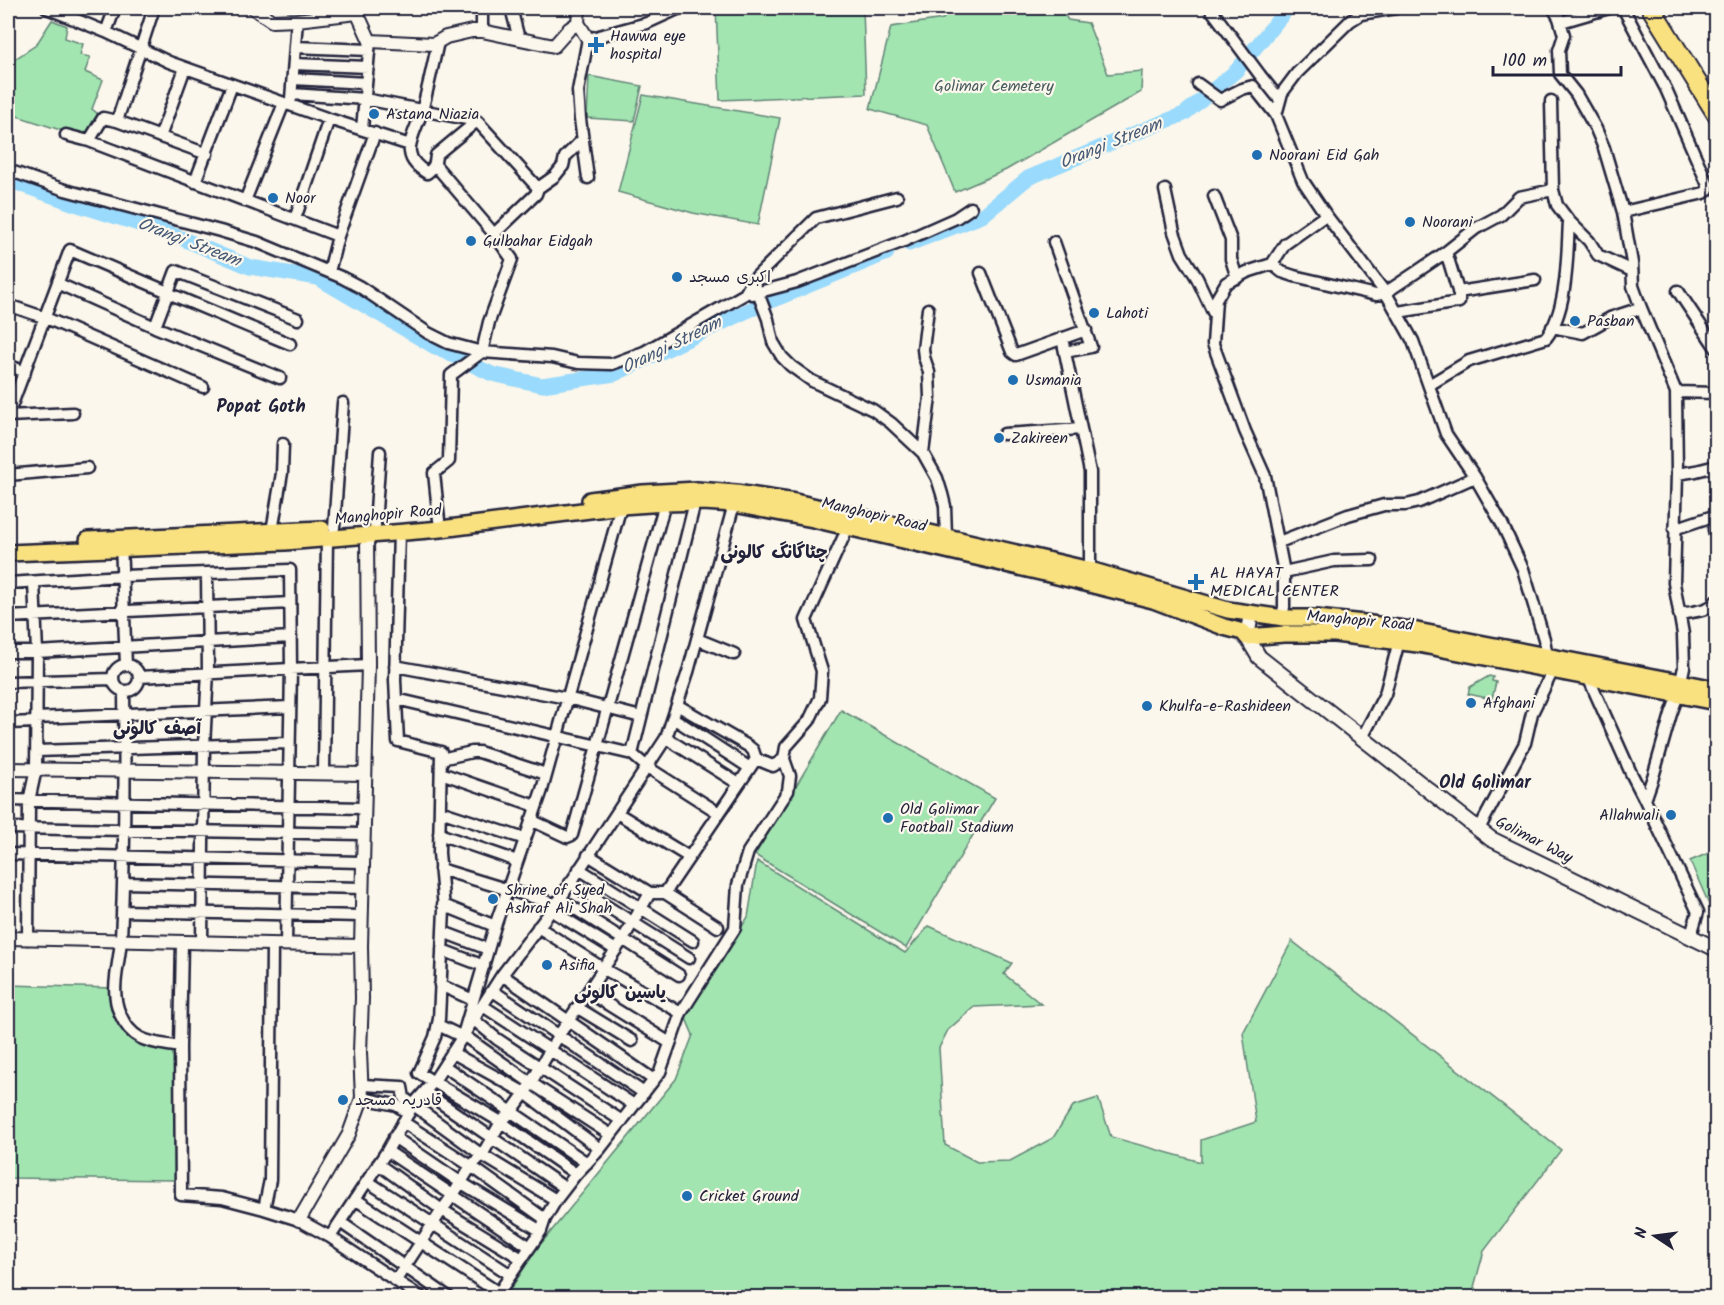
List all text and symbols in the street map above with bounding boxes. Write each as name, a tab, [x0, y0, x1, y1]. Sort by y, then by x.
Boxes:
place label: Hawwa eye hospital	[610, 24, 686, 67]
marker: Hawwa eye hospital	[587, 36, 605, 54]
scale bar	[1493, 39, 1620, 77]
text: 100 m	[1502, 47, 1547, 76]
park label: Golimar Cemetery	[934, 74, 1054, 99]
place label: Astana Niazia	[386, 102, 479, 127]
marker: Astana Niazia	[367, 107, 381, 121]
water label: Orangi Stream	[1055, 110, 1168, 178]
place label: Noorani Eid Gah	[1269, 143, 1379, 168]
marker: Noorani Eid Gah	[1250, 148, 1264, 162]
place label: Noor	[285, 186, 317, 211]
marker: Noor	[266, 191, 280, 205]
water label: Orangi Stream	[133, 210, 246, 277]
place label: Noorani	[1422, 210, 1474, 235]
marker: Noorani	[1403, 215, 1417, 229]
place label: Gulbahar Eidgah	[483, 229, 593, 254]
marker: Gulbahar Eidgah	[464, 234, 478, 248]
place label: اکبری مسجد	[689, 265, 771, 290]
marker: اکبری مسجد	[670, 270, 684, 284]
place label: Lahoti	[1106, 301, 1149, 326]
marker: Lahoti	[1087, 306, 1101, 320]
water label: Orangi Stream	[617, 308, 729, 383]
place label: Pasban	[1587, 309, 1634, 334]
marker: Pasban	[1568, 314, 1582, 328]
place label: Usmania	[1025, 368, 1081, 393]
marker: Usmania	[1006, 373, 1020, 387]
district label: Popat Goth	[216, 393, 306, 422]
place label: Zakireen	[1011, 426, 1068, 451]
marker: Zakireen	[992, 431, 1006, 445]
street label: Manghopir Road	[819, 491, 930, 539]
street label: Manghopir Road	[333, 498, 444, 532]
district label: چٹاگانگ کالونی	[720, 539, 828, 568]
place label: AL HAYAT MEDICAL CENTER	[1210, 561, 1339, 604]
marker: AL HAYAT MEDICAL CENTER	[1187, 573, 1205, 591]
street label: Manghopir Road	[1305, 604, 1416, 638]
place label: Afghani	[1483, 691, 1536, 716]
place label: Khulfa-e-Rashideen	[1159, 694, 1291, 719]
marker: Afghani	[1464, 696, 1478, 710]
marker: Khulfa-e-Rashideen	[1140, 699, 1154, 713]
district label: آصف کالونی	[113, 715, 202, 744]
district label: Old Golimar	[1439, 769, 1532, 798]
place label: Old Golimar Football Stadium	[900, 797, 1014, 840]
place label: Allahwali	[1599, 803, 1660, 828]
marker: Allahwali	[1664, 808, 1678, 822]
street label: Golimar Way	[1491, 810, 1578, 870]
marker: Old Golimar Football Stadium	[881, 811, 895, 825]
place label: Shrine of Syed Ashraf Ali Shah	[505, 878, 612, 921]
marker: Shrine of Syed Ashraf Ali Shah	[486, 892, 500, 906]
place label: Asifia	[559, 953, 595, 978]
marker: Asifia	[540, 958, 554, 972]
district label: یاسین کالونی	[574, 979, 666, 1008]
place label: قادریہ مسجد	[355, 1088, 442, 1113]
marker: قادریہ مسجد	[336, 1093, 350, 1107]
place label: Cricket Ground	[699, 1184, 800, 1209]
marker: Cricket Ground	[680, 1189, 694, 1203]
north arrow	[1625, 1206, 1685, 1266]
text: N	[1629, 1225, 1655, 1241]

